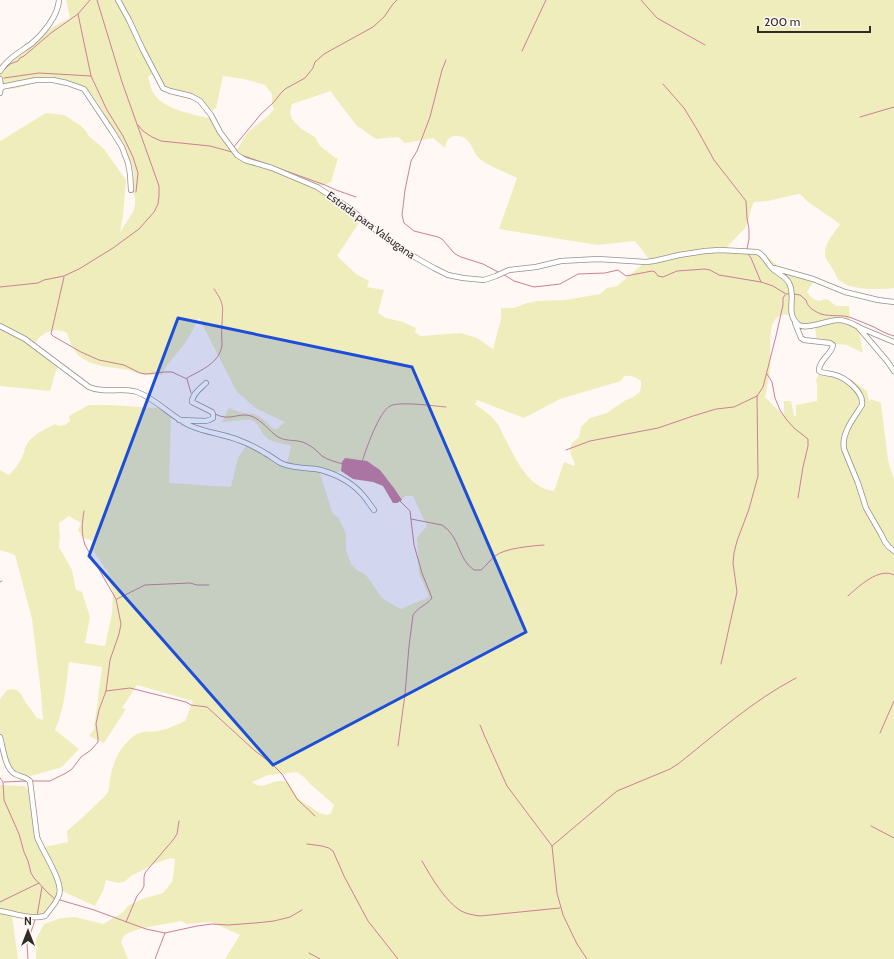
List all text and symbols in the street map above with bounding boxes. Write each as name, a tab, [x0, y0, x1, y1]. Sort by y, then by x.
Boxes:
scale bar	[758, 8, 870, 34]
text: 200 m	[764, 14, 800, 29]
street label: Estrada para Valsugana	[324, 188, 419, 262]
north arrow	[8, 911, 48, 951]
text: N	[24, 914, 32, 928]

